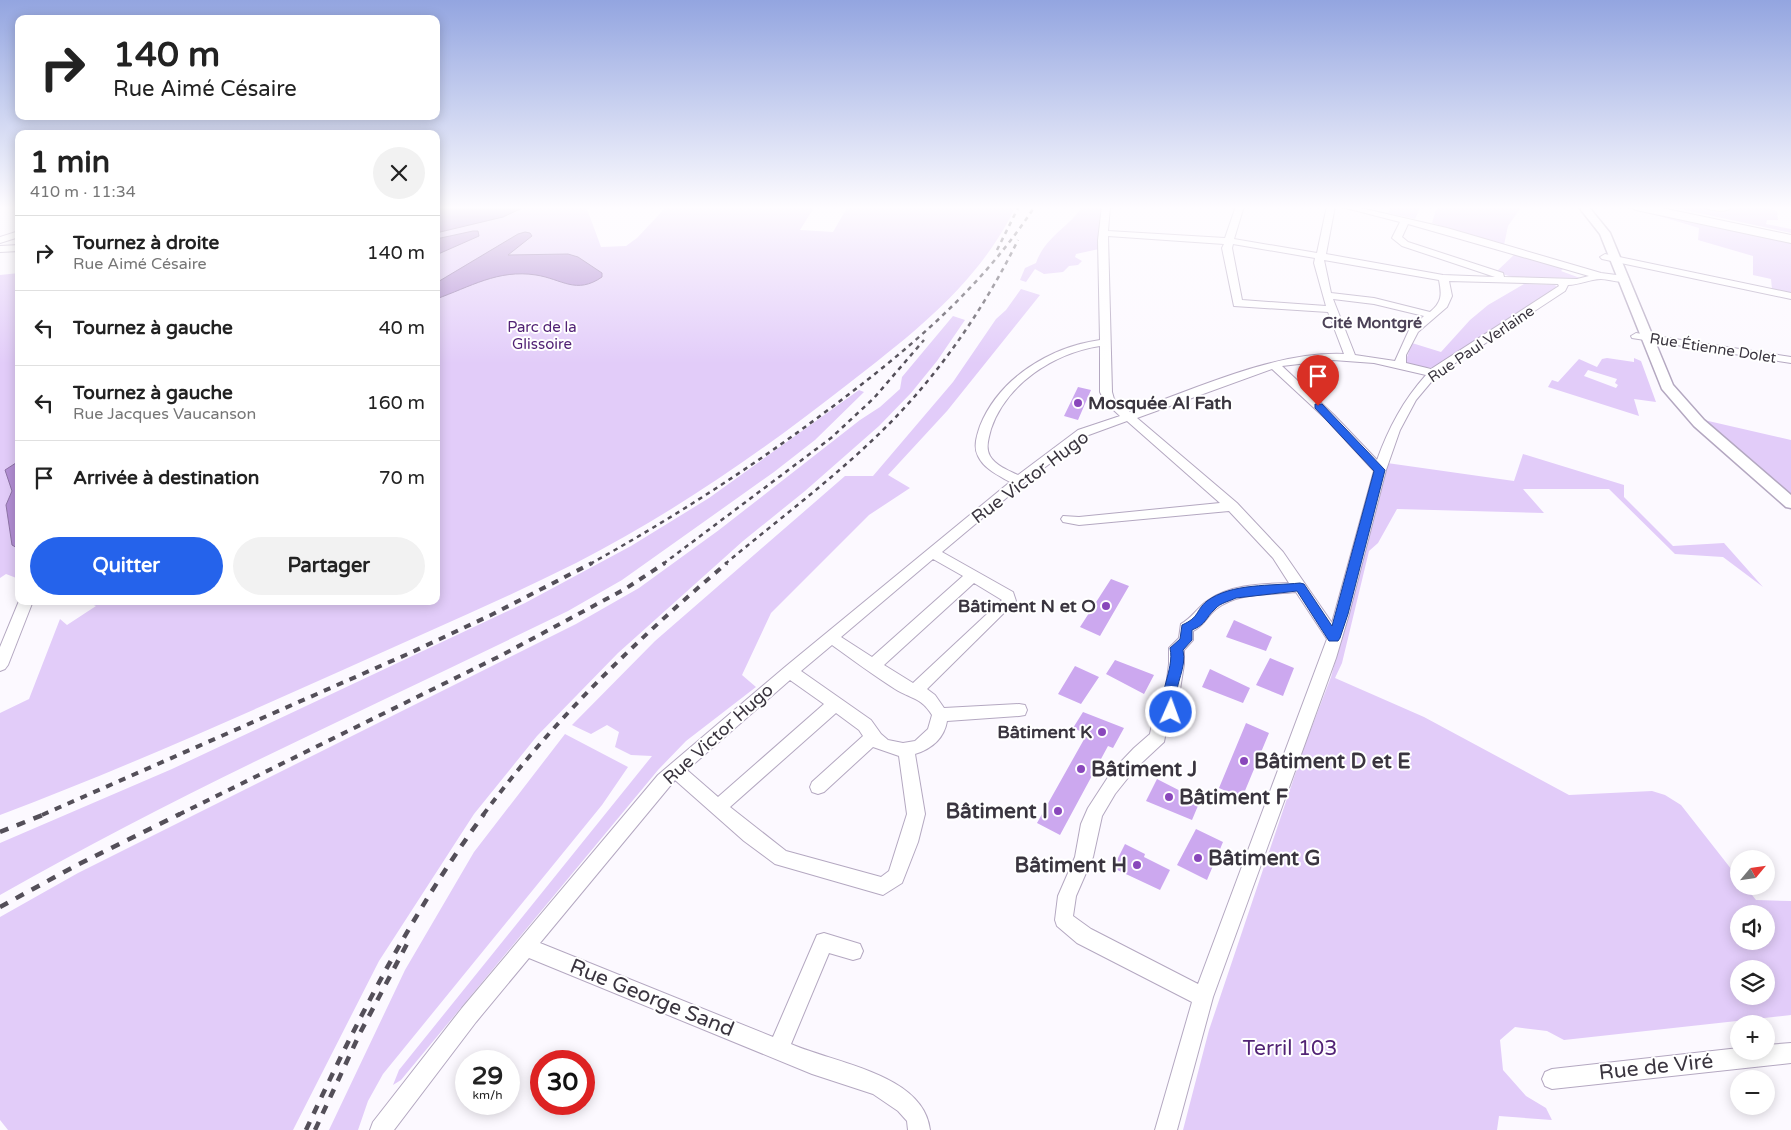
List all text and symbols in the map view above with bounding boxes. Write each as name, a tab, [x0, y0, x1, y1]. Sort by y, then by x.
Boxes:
text: 140 m	[113, 34, 220, 76]
icon: right	[30, 35, 95, 100]
text: Rue Aimé Césaire	[113, 76, 297, 102]
text: 1 min	[30, 144, 110, 181]
button: close	[373, 147, 425, 199]
text: 410 m · 11:34	[30, 182, 136, 202]
text: Tournez à droite	[73, 232, 219, 254]
icon: right	[30, 239, 58, 267]
text: 140 m	[367, 242, 425, 264]
text: Rue Aimé Césaire	[73, 254, 207, 274]
street label: Rue Paul Verlaine	[1424, 302, 1538, 386]
district label: Cité Montgré	[1322, 313, 1422, 333]
icon: left	[30, 314, 58, 342]
text: Tournez à gauche	[73, 317, 233, 339]
text: 40 m	[379, 317, 425, 339]
park label: Parc de la Glissoire	[507, 318, 577, 353]
street label: Rue Étienne Dolet	[1648, 329, 1778, 367]
pin	[1297, 355, 1339, 406]
icon: arrive	[1304, 362, 1332, 390]
text: Tournez à gauche	[73, 382, 233, 404]
icon: left	[30, 389, 58, 417]
text: 160 m	[367, 392, 425, 414]
place label: Mosquée Al Fath	[1088, 392, 1232, 414]
marker: Mosquée Al Fath	[1072, 397, 1084, 409]
text: Rue Jacques Vaucanson	[73, 404, 256, 424]
street label: Rue Victor Hugo	[967, 426, 1093, 528]
icon: arrive	[30, 464, 58, 492]
text: Arrivée à destination	[73, 467, 259, 489]
text: 70 m	[379, 467, 425, 489]
button: Quitter	[30, 537, 223, 595]
button: Partager	[233, 537, 425, 595]
place label: Bâtiment N et O	[958, 595, 1096, 617]
marker: Bâtiment N et O	[1100, 600, 1112, 612]
street label: Rue Victor Hugo	[658, 679, 778, 789]
position arrow	[1144, 685, 1196, 737]
place label: Bâtiment K	[997, 721, 1092, 743]
marker: Bâtiment K	[1096, 726, 1108, 738]
place label: Bâtiment D et E	[1254, 749, 1411, 774]
marker: Bâtiment D et E	[1238, 755, 1250, 767]
place label: Bâtiment J	[1091, 757, 1197, 782]
marker: Bâtiment J	[1075, 763, 1087, 775]
place label: Bâtiment F	[1179, 785, 1289, 810]
marker: Bâtiment F	[1163, 791, 1175, 803]
place label: Bâtiment I	[945, 799, 1048, 824]
marker: Bâtiment I	[1052, 805, 1064, 817]
place label: Bâtiment G	[1208, 846, 1320, 871]
north arrow	[1730, 850, 1775, 895]
map controls	[1730, 850, 1775, 1115]
marker: Bâtiment G	[1192, 852, 1204, 864]
place label: Bâtiment H	[1015, 853, 1127, 878]
marker: Bâtiment H	[1131, 859, 1143, 871]
button: sound	[1730, 905, 1775, 950]
street label: Rue George Sand	[566, 954, 738, 1042]
button: layers	[1730, 960, 1775, 1005]
button: +	[1730, 1015, 1775, 1060]
park label: Terril 103	[1243, 1036, 1337, 1061]
street label: Rue de Viré	[1598, 1049, 1715, 1085]
speed limit sign: 30	[530, 1050, 595, 1115]
text: 29	[472, 1061, 503, 1091]
button: −	[1730, 1070, 1775, 1115]
text: km/h	[472, 1088, 503, 1102]

